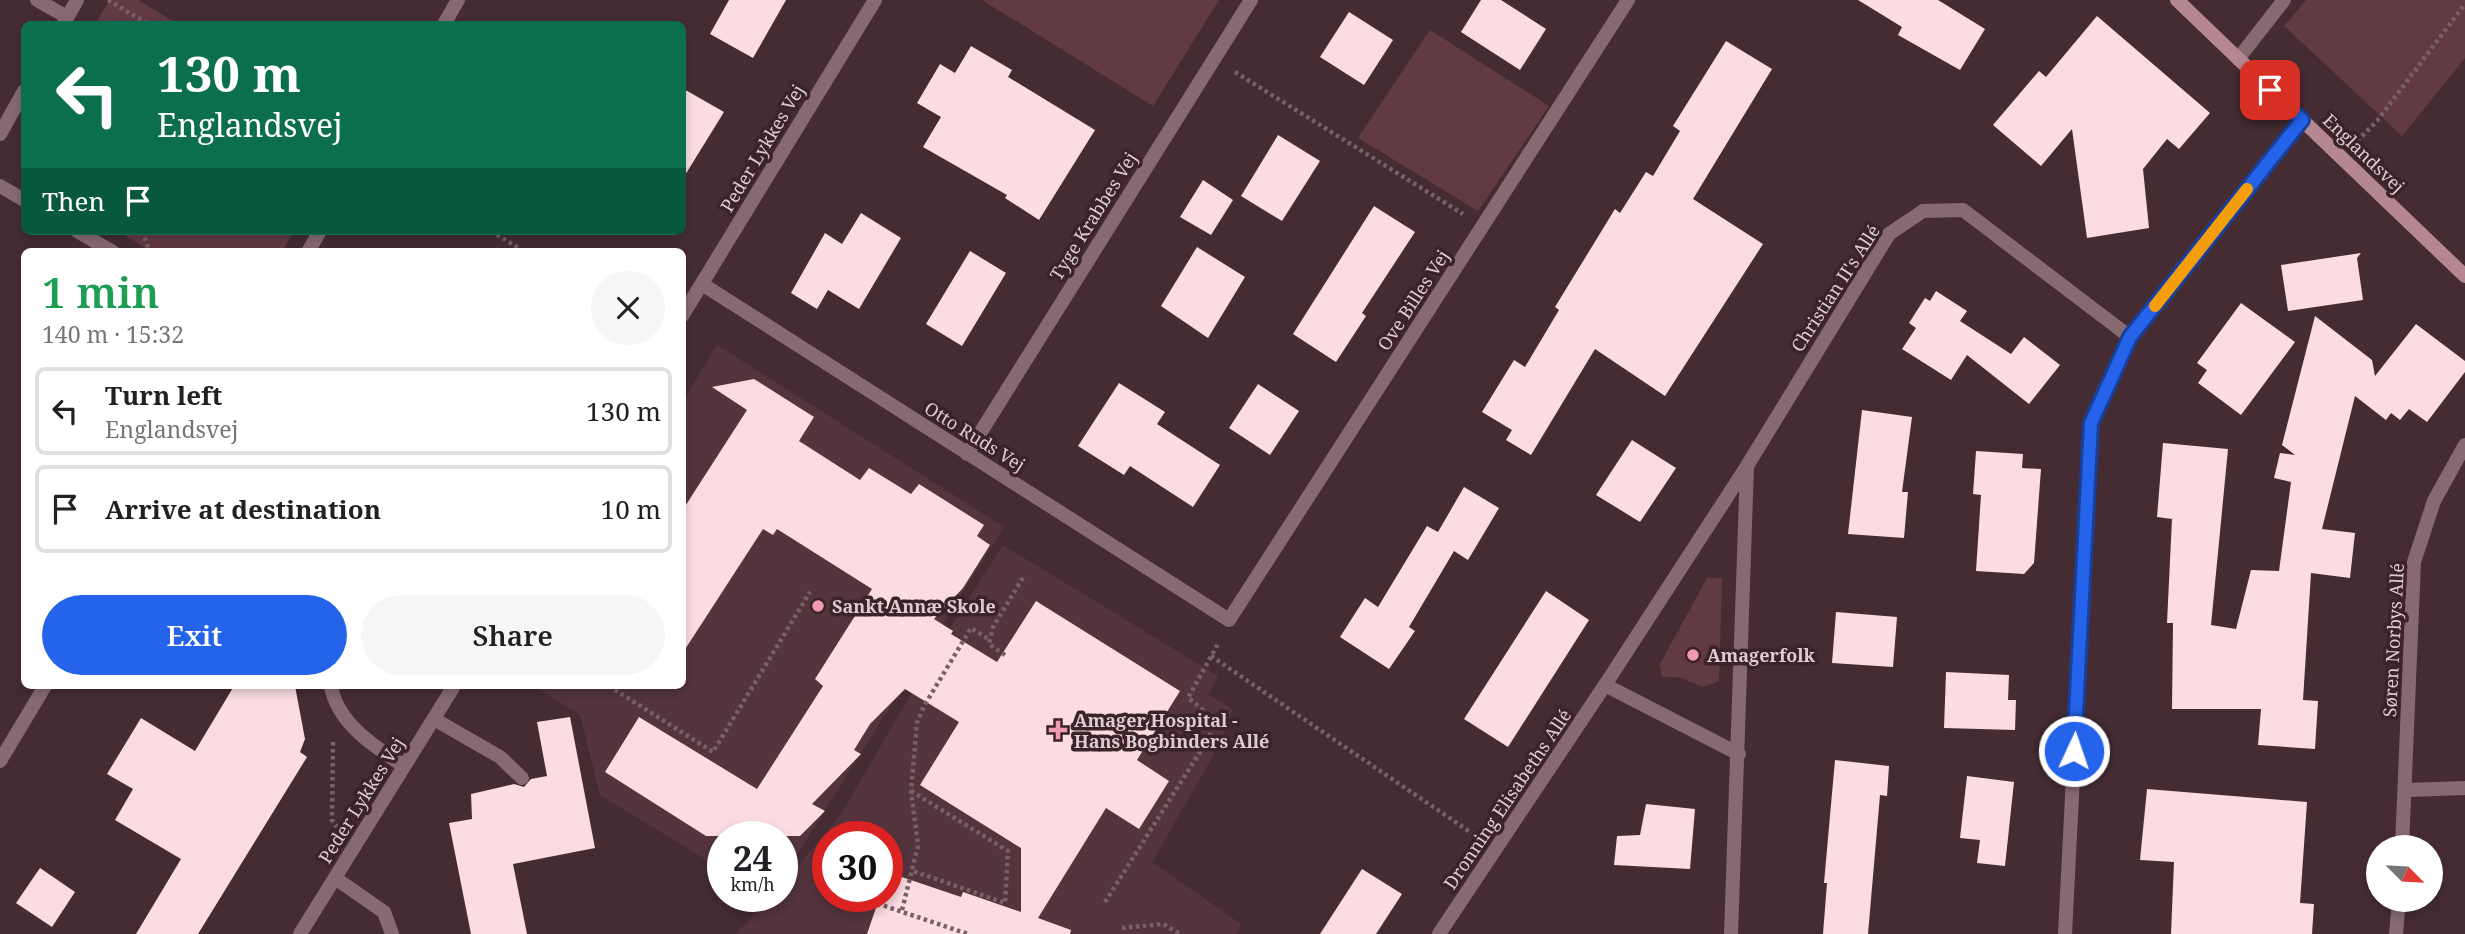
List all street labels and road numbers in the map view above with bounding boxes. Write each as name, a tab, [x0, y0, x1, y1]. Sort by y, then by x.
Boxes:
street label: Peder Lykkes Vej	[715, 80, 809, 216]
street label: Englandsvej	[2318, 108, 2410, 198]
street label: Tyge Krabbes Vej	[1044, 147, 1142, 285]
street label: Christian II's Allé	[1785, 220, 1885, 356]
street label: Ove Billes Vej	[1372, 245, 1454, 355]
street label: Otto Ruds Vej	[920, 396, 1030, 476]
street label: Søren Norbys Allé	[2377, 562, 2409, 718]
street label: Dronning Elisabeths Allé	[1438, 704, 1576, 894]
street label: Peder Lykkes Vej	[313, 732, 409, 868]

